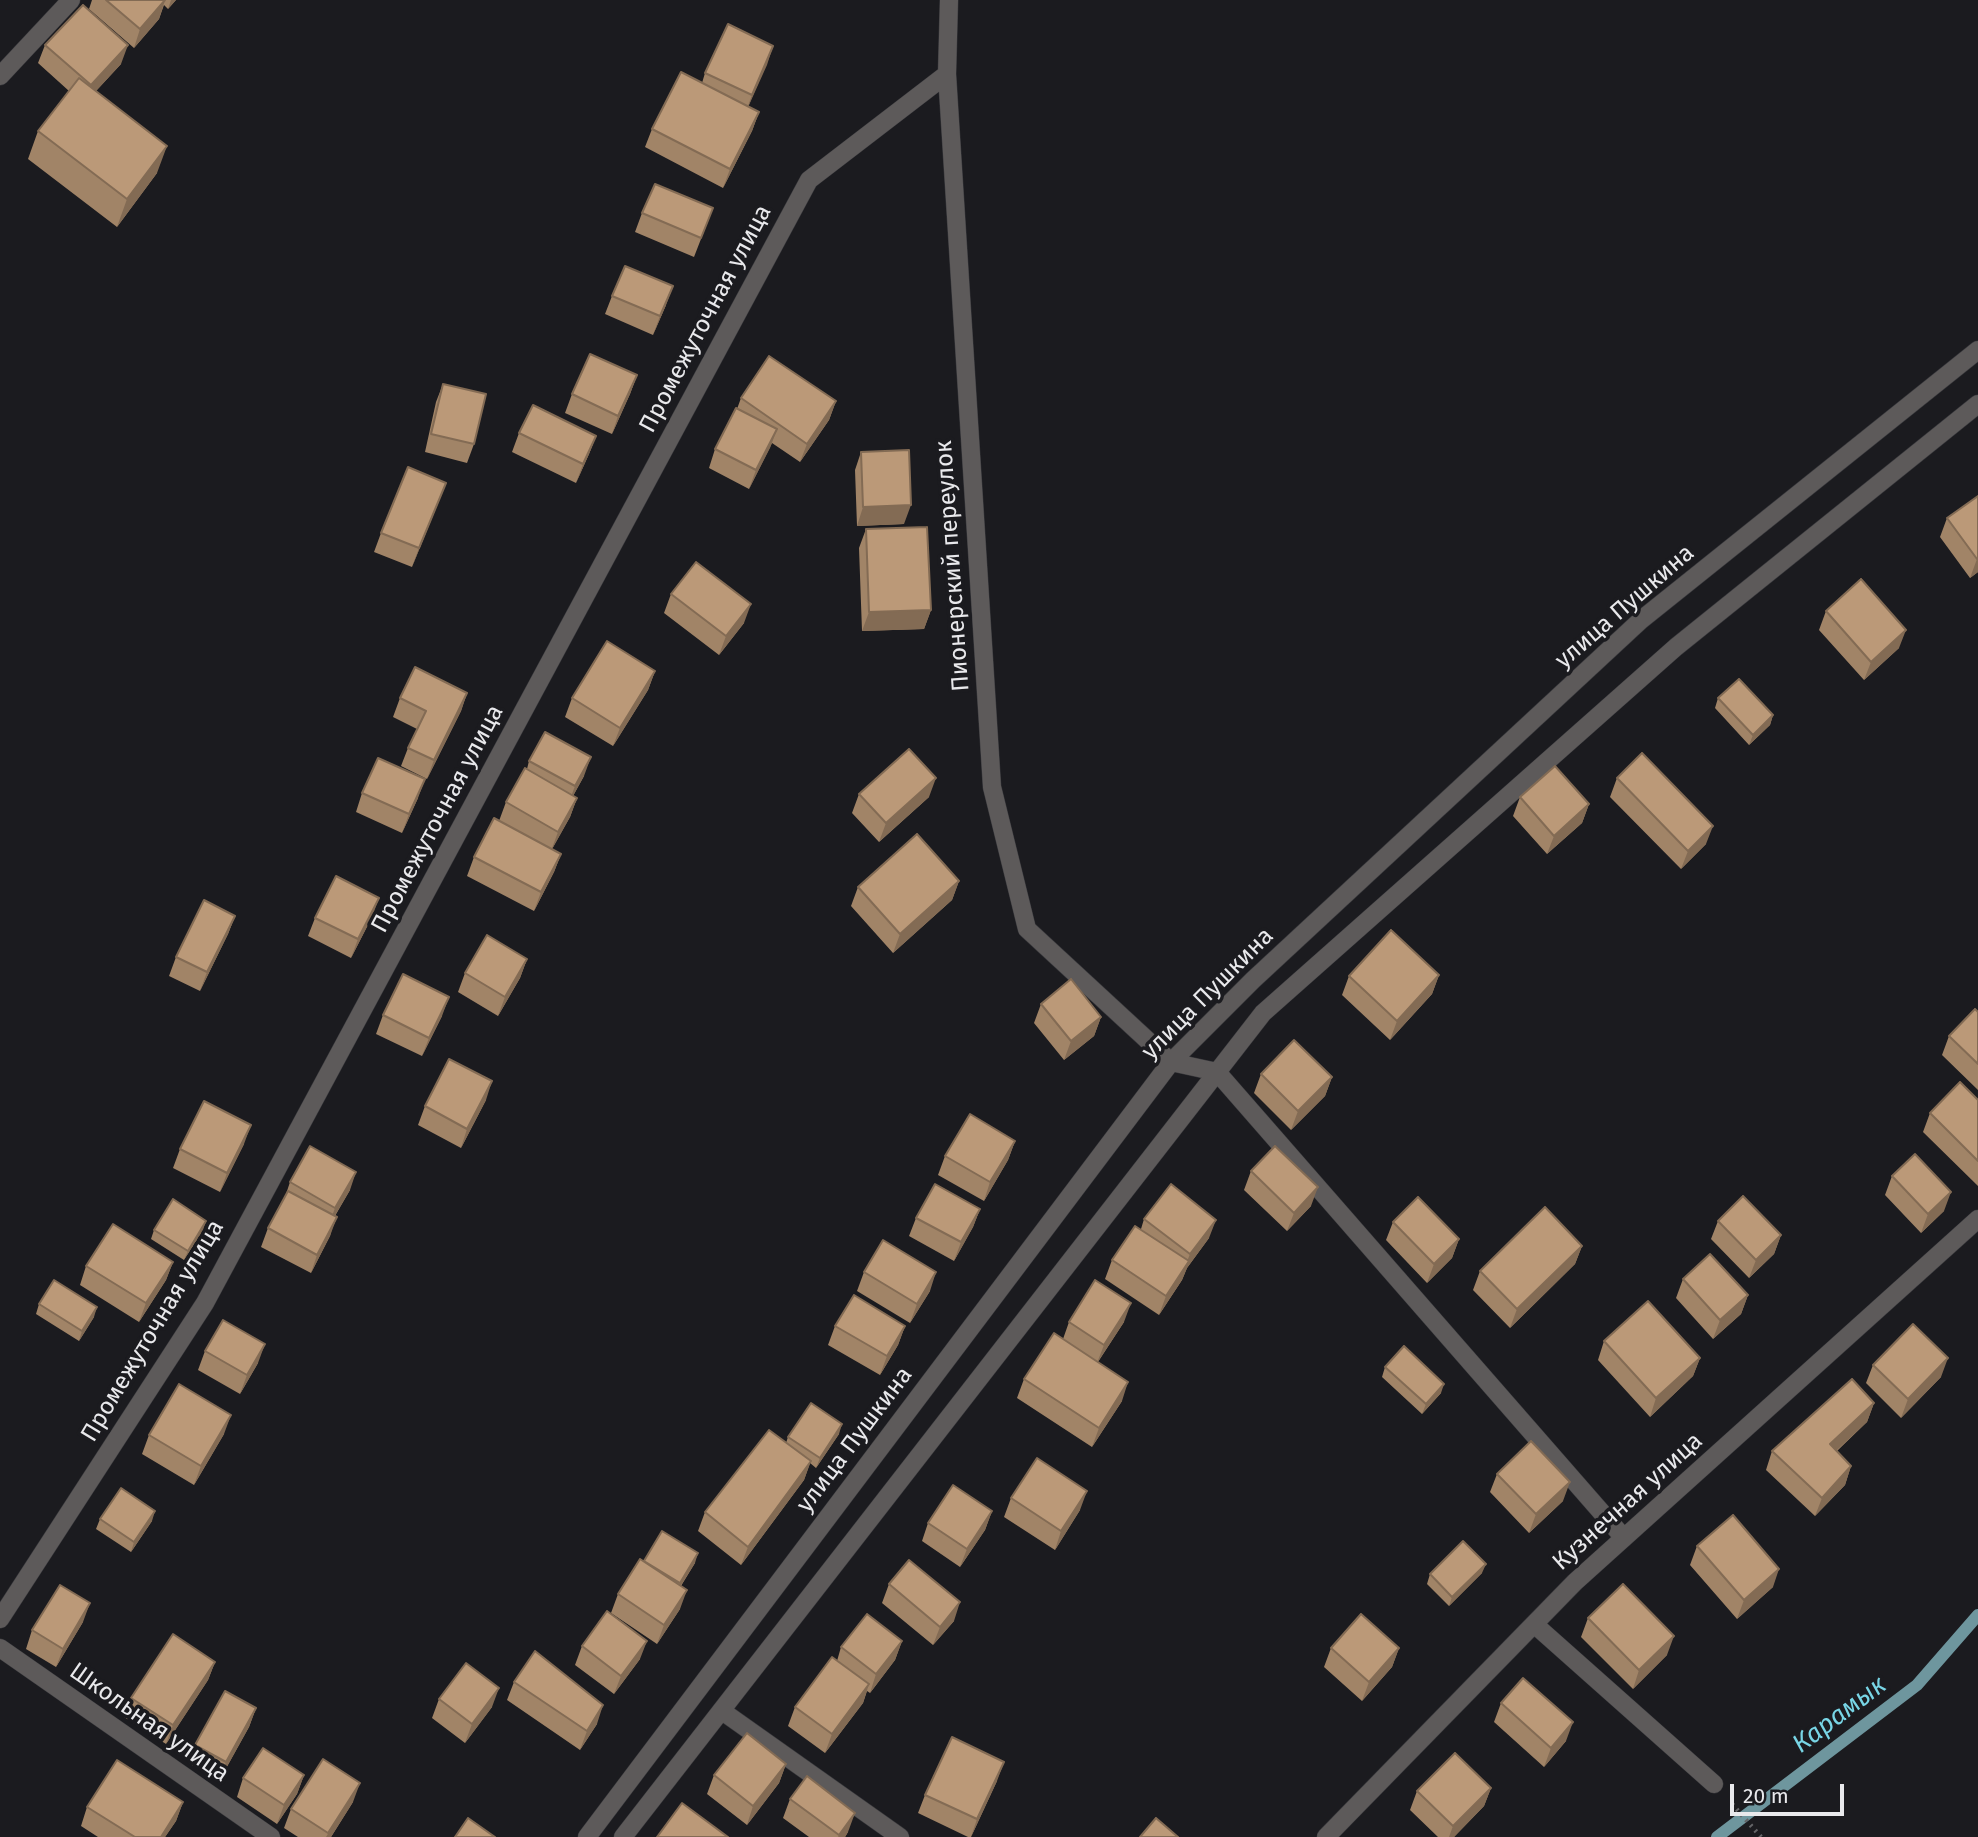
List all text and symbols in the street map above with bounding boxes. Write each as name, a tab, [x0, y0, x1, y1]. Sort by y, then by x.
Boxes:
street label: Промежуточная улица	[634, 200, 778, 438]
street label: Пионерский переулок	[930, 440, 976, 692]
street label: улица Пушкина	[1550, 539, 1700, 675]
street label: Промежуточная улица	[366, 700, 510, 938]
street label: улица Пушкина	[1136, 922, 1280, 1066]
street label: Промежуточная улица	[75, 1215, 231, 1447]
street label: улица Пушкина	[791, 1362, 919, 1518]
street label: Кузнечная улица	[1547, 1427, 1709, 1577]
street label: Школьная улица	[64, 1657, 234, 1789]
water label: Карамык	[1787, 1670, 1893, 1760]
scale bar	[1733, 1770, 1847, 1814]
text: 20 m	[1743, 1783, 1789, 1809]

